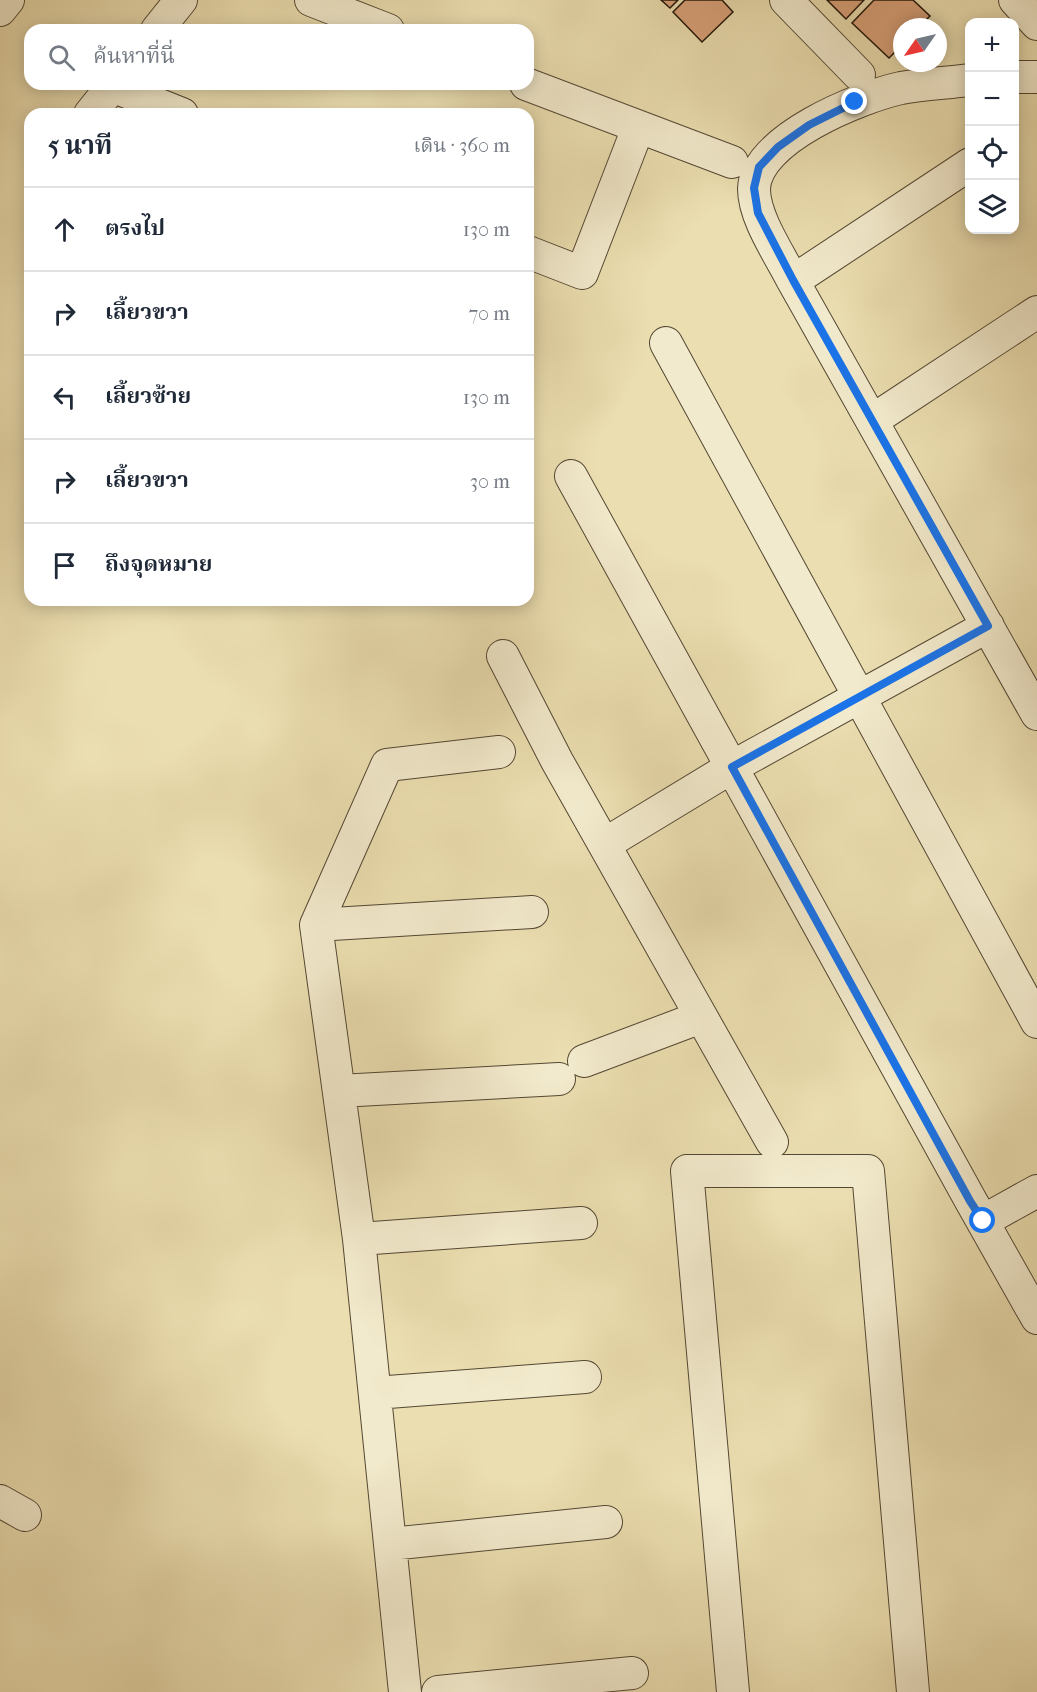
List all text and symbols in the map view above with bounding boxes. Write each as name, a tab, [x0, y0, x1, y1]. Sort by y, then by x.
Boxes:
north arrow	[893, 18, 947, 72]
map controls	[965, 18, 1019, 234]
button: +	[965, 18, 1019, 72]
search box	[24, 24, 534, 90]
icon: search	[45, 41, 78, 74]
text: ค้นหาที่นี่	[93, 43, 175, 69]
button: −	[965, 72, 1019, 126]
route end	[841, 88, 867, 114]
button: locate	[965, 126, 1019, 180]
text: 5 นาที	[48, 130, 112, 161]
text: เดิน · 360 m	[414, 134, 510, 157]
button: layers	[965, 180, 1019, 234]
icon: ahead	[48, 213, 81, 246]
text: ตรงไป	[105, 215, 165, 241]
text: 130 m	[463, 218, 510, 241]
icon: right	[48, 297, 81, 330]
text: เลี้ยวขวา	[105, 299, 189, 325]
text: 70 m	[468, 302, 510, 325]
icon: left	[48, 381, 81, 414]
text: เลี้ยวซ้าย	[105, 383, 191, 409]
text: 130 m	[463, 386, 510, 409]
icon: right	[48, 465, 81, 498]
text: เลี้ยวขวา	[105, 467, 189, 493]
text: 30 m	[470, 470, 510, 493]
icon: arrive	[48, 549, 81, 582]
text: ถึงจุดหมาย	[105, 551, 212, 577]
route start	[969, 1207, 995, 1233]

